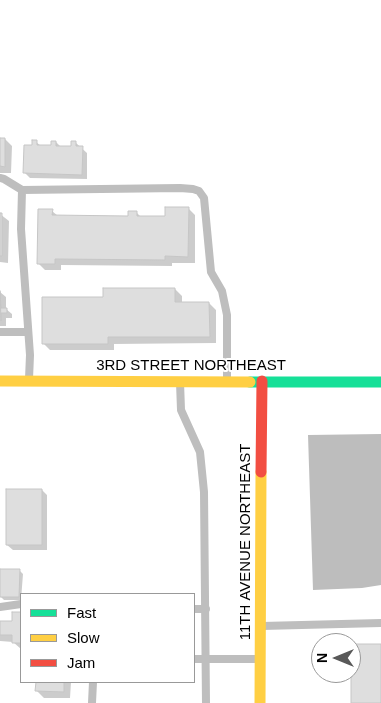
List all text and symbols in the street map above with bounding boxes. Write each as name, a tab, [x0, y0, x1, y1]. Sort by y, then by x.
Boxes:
street label: 3RD STREET NORTHEAST	[96, 357, 286, 375]
street label: 11TH AVENUE NORTHEAST	[237, 444, 255, 640]
legend	[20, 593, 195, 683]
text: Fast	[67, 604, 96, 621]
text: Slow	[67, 629, 100, 646]
north arrow	[311, 633, 361, 683]
text: N	[314, 653, 330, 663]
text: Jam	[67, 654, 95, 671]

